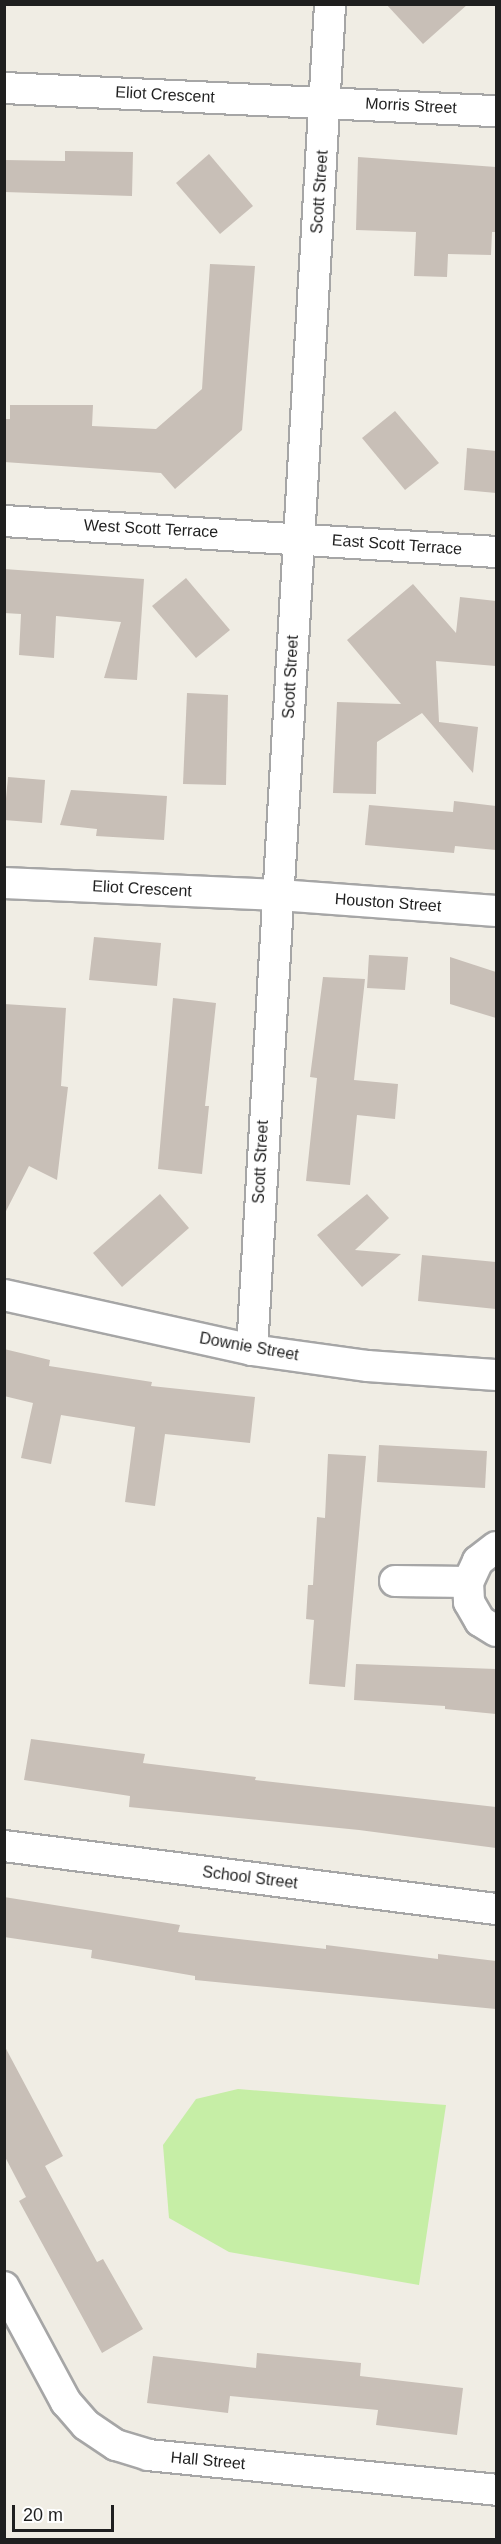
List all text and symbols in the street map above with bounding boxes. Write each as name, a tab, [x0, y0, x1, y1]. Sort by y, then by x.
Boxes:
street label: Eliot Crescent	[115, 83, 215, 107]
street label: Morris Street	[365, 94, 457, 118]
street label: Scott Street	[308, 150, 332, 234]
street label: West Scott Terrace	[83, 516, 219, 542]
street label: East Scott Terrace	[331, 531, 463, 559]
street label: Scott Street	[279, 635, 303, 719]
street label: Eliot Crescent	[92, 877, 192, 901]
street label: Houston Street	[334, 890, 442, 916]
street label: Scott Street	[249, 1120, 273, 1204]
street label: Downie Street	[198, 1329, 300, 1365]
street label: School Street	[201, 1863, 299, 1893]
street label: Hall Street	[170, 2448, 246, 2474]
scale bar	[15, 2493, 117, 2531]
text: 20 m	[23, 2505, 63, 2525]

